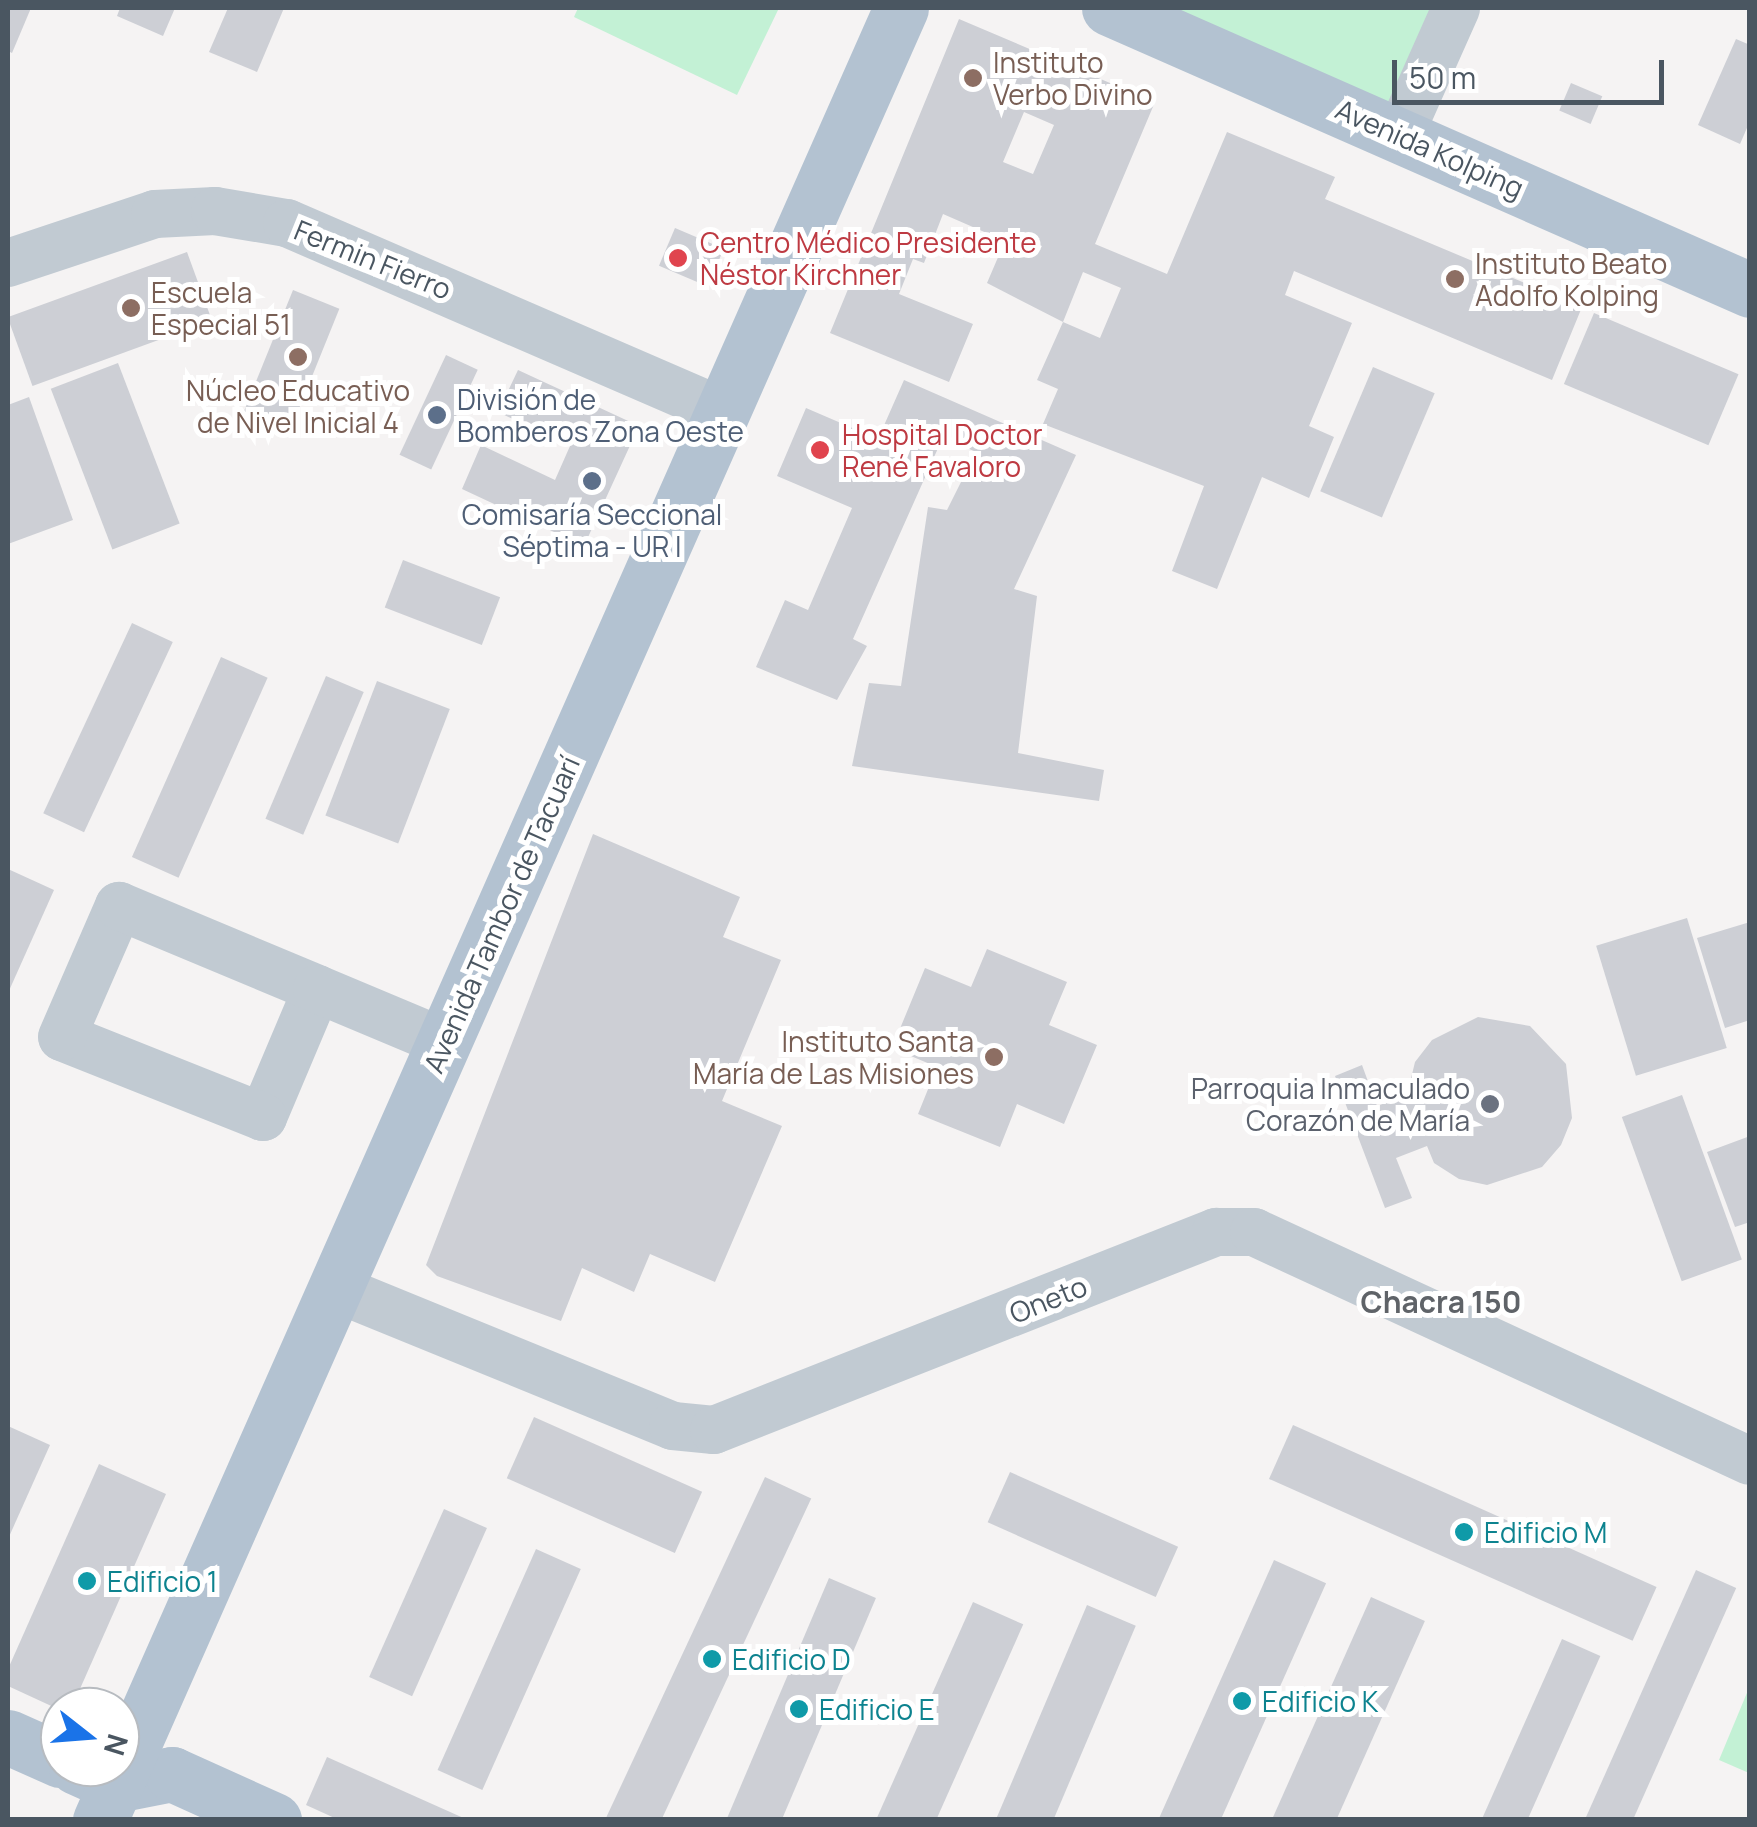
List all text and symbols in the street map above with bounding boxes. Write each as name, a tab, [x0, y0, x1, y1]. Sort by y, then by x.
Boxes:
scale bar	[1397, 40, 1670, 102]
place label: Instituto Verbo Divino	[993, 45, 1153, 111]
text: 50 m	[1409, 57, 1476, 98]
marker: Instituto Verbo Divino	[962, 67, 984, 89]
street label: Avenida Kolping	[1331, 92, 1529, 204]
street label: Fermin Fierro	[290, 212, 456, 306]
place label: Centro Médico Presidente Néstor Kirchner	[700, 225, 1037, 291]
marker: Centro Médico Presidente Néstor Kirchner	[665, 245, 691, 271]
place label: Instituto Beato Adolfo Kolping	[1475, 246, 1667, 312]
marker: Instituto Beato Adolfo Kolping	[1444, 268, 1466, 290]
place label: Escuela Especial 51	[151, 275, 291, 341]
marker: Escuela Especial 51	[120, 297, 142, 319]
marker: Núcleo Educativo de Nivel Inicial 4	[287, 346, 309, 368]
place label: Núcleo Educativo de Nivel Inicial 4	[186, 373, 410, 439]
place label: División de Bomberos Zona Oeste	[457, 382, 744, 448]
marker: División de Bomberos Zona Oeste	[426, 404, 448, 426]
place label: Hospital Doctor René Favaloro	[842, 417, 1042, 483]
marker: Hospital Doctor René Favaloro	[807, 437, 833, 463]
marker: Comisaría Seccional Séptima - UR I	[581, 470, 603, 492]
place label: Comisaría Seccional Séptima - UR I	[462, 497, 722, 563]
street label: Avenida Tambor de Tacuarí	[416, 750, 586, 1078]
place label: Instituto Santa María de Las Misiones	[693, 1024, 974, 1090]
marker: Instituto Santa María de Las Misiones	[983, 1046, 1005, 1068]
place label: Parroquia Inmaculado Corazón de María	[1191, 1071, 1470, 1137]
marker: Parroquia Inmaculado Corazón de María	[1479, 1093, 1501, 1115]
street label: Oneto	[1004, 1268, 1092, 1330]
district label: Chacra 150	[1361, 1284, 1521, 1320]
place label: Edificio M	[1484, 1515, 1607, 1549]
marker: Edificio M	[1453, 1521, 1475, 1543]
place label: Edificio 1	[107, 1564, 218, 1598]
marker: Edificio 1	[76, 1570, 98, 1592]
place label: Edificio D	[732, 1642, 851, 1676]
marker: Edificio D	[701, 1648, 723, 1670]
place label: Edificio K	[1262, 1684, 1378, 1718]
north arrow	[40, 1687, 140, 1787]
marker: Edificio K	[1231, 1690, 1253, 1712]
place label: Edificio E	[819, 1692, 935, 1726]
marker: Edificio E	[788, 1698, 810, 1720]
text: N	[96, 1730, 138, 1760]

